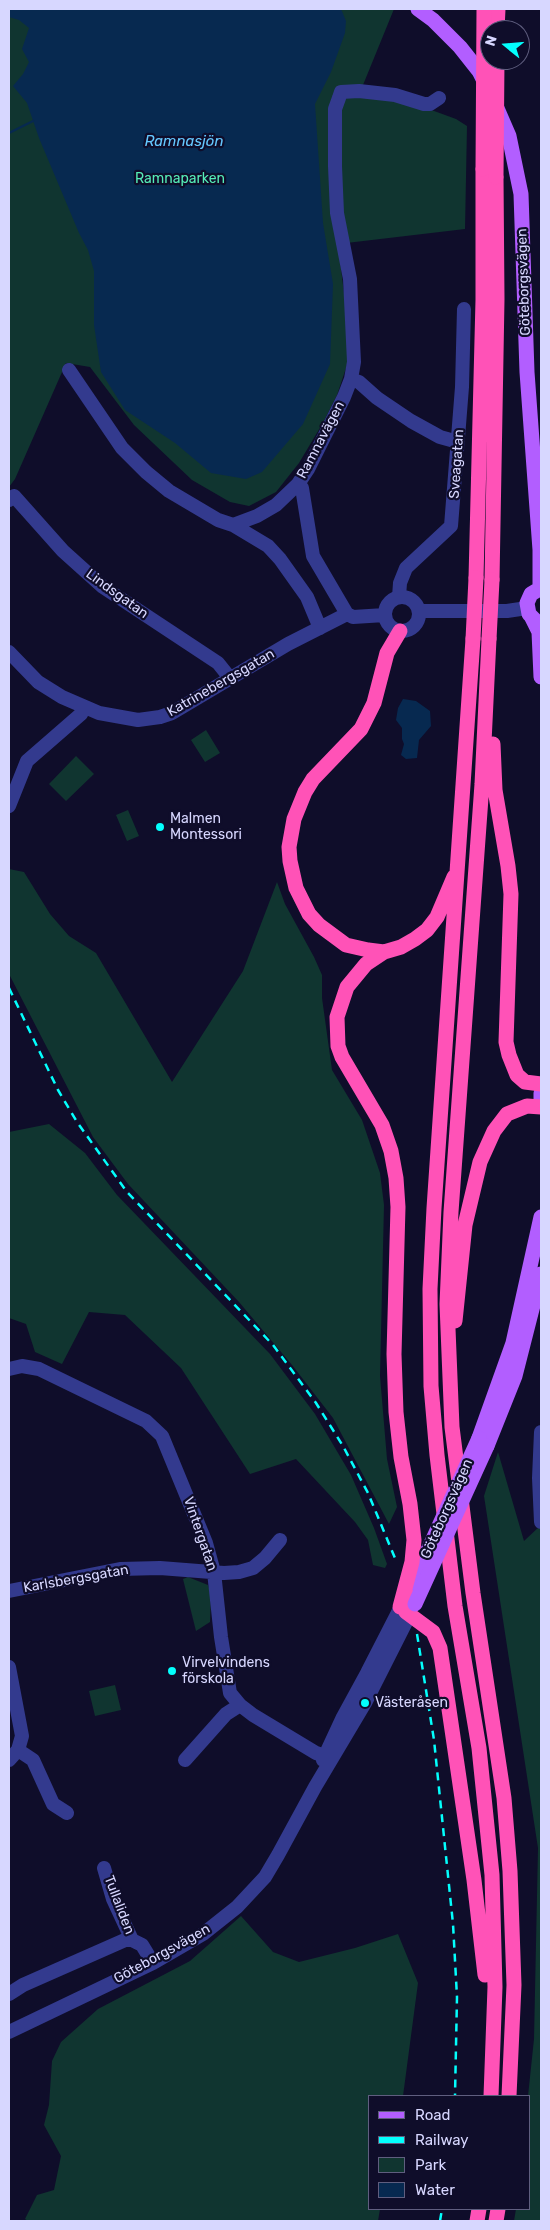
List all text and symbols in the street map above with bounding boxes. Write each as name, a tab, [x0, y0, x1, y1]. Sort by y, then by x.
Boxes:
north arrow	[480, 20, 530, 70]
text: N	[482, 33, 501, 48]
water label: Ramnasjön	[145, 133, 223, 151]
park label: Ramnaparken	[135, 171, 225, 187]
street label: Göteborgsvägen	[514, 228, 534, 336]
street label: Ramnavägen	[294, 398, 348, 482]
street label: Sveagatan	[446, 429, 468, 499]
street label: Lindsgatan	[83, 566, 151, 622]
street label: Katrinebergsgatan	[164, 645, 278, 721]
place label: Malmen Montessori	[170, 811, 242, 844]
marker: Malmen Montessori	[154, 821, 166, 833]
street label: Göteborgsvägen	[417, 1456, 477, 1562]
street label: Vintergatan	[180, 1495, 220, 1573]
street label: Karlsbergsgatan	[22, 1561, 130, 1597]
place label: Virvelvindens förskola	[182, 1655, 270, 1688]
marker: Virvelvindens förskola	[166, 1665, 178, 1677]
place label: Västeråsen	[375, 1695, 448, 1711]
marker: Västeråsen	[359, 1697, 371, 1709]
street label: Tullaliden	[100, 1873, 138, 1937]
street label: Göteborgsvägen	[111, 1921, 213, 1987]
legend	[368, 2095, 530, 2210]
text: Road	[415, 2106, 451, 2124]
text: Railway	[415, 2131, 469, 2149]
text: Park	[415, 2156, 446, 2174]
text: Water	[415, 2181, 455, 2199]

